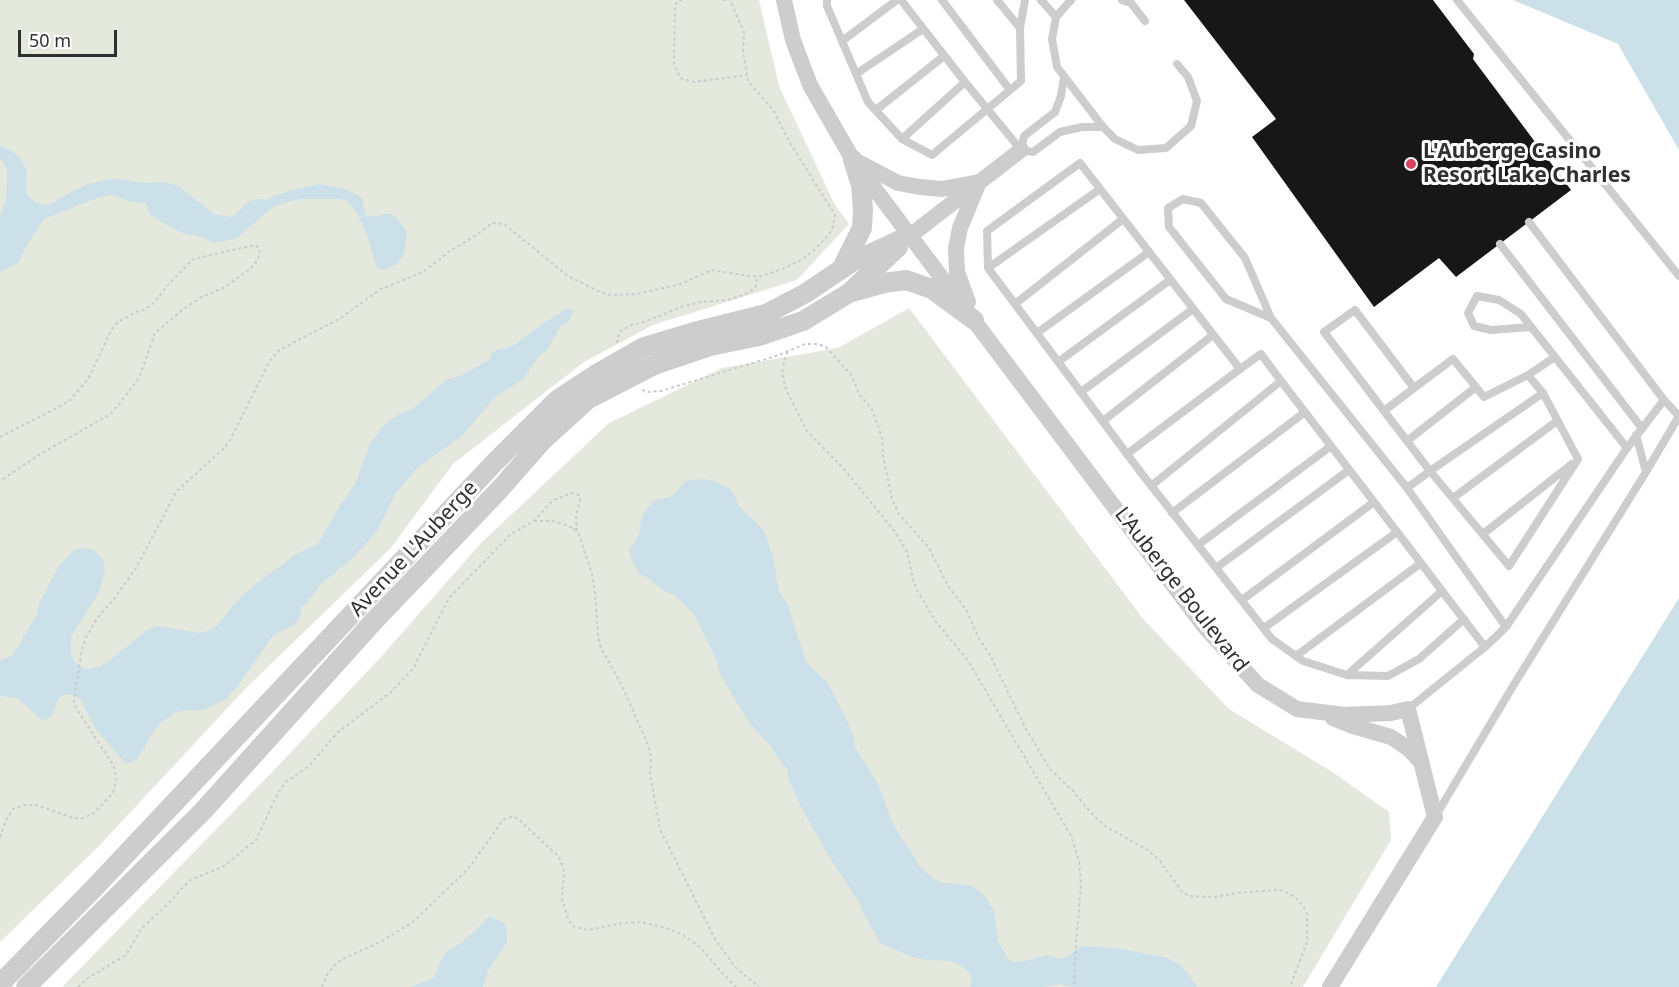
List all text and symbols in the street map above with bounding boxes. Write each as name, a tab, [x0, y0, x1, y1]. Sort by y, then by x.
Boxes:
scale bar	[21, 18, 120, 56]
text: 50 m	[29, 28, 71, 52]
place label: L'Auberge Casino Resort Lake Charles	[1423, 139, 1631, 189]
marker: L'Auberge Casino Resort Lake Charles	[1404, 157, 1418, 171]
street label: Avenue L'Auberge	[345, 476, 483, 622]
street label: L'Auberge Boulevard	[1109, 503, 1253, 677]

